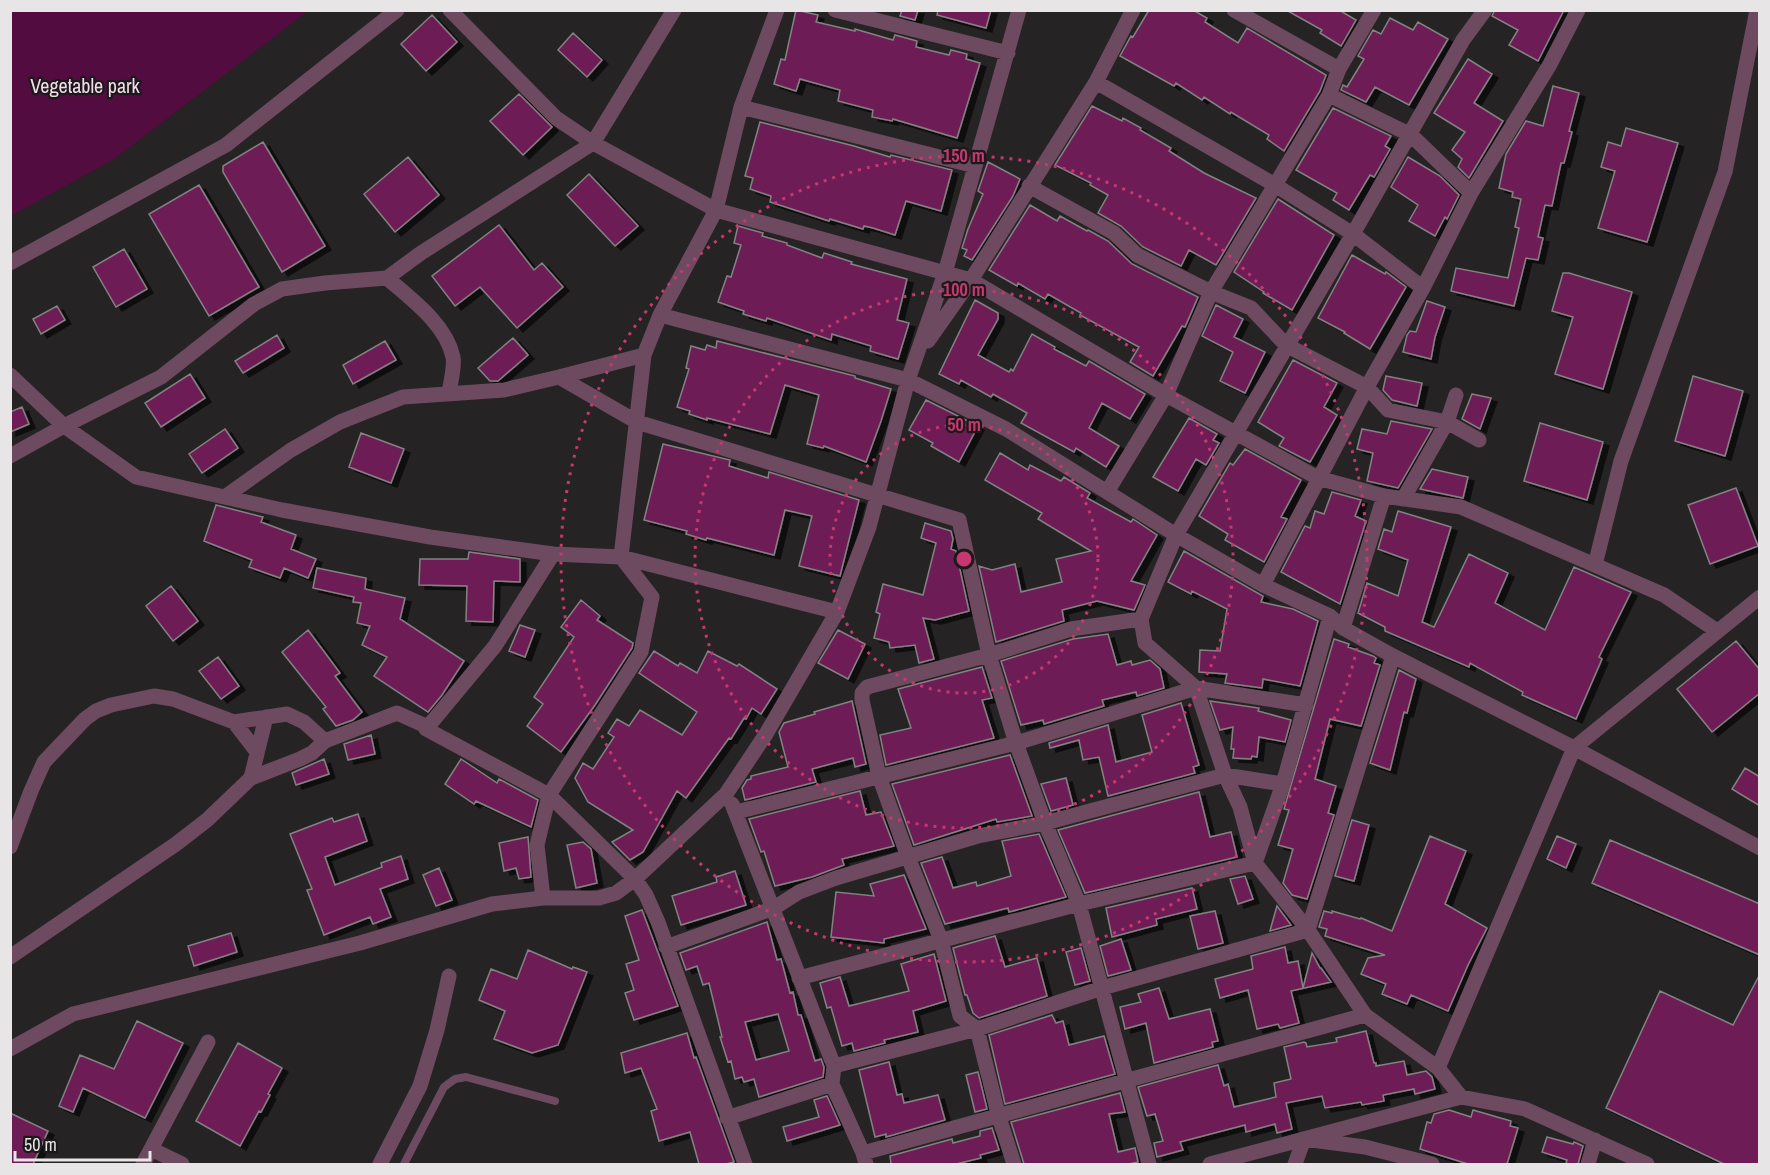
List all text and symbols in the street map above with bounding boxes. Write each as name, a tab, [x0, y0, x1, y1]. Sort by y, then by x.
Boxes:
park label: Vegetable park	[30, 72, 141, 99]
text: 150 m	[943, 143, 985, 168]
text: 100 m	[943, 277, 985, 302]
text: 50 m	[947, 412, 981, 437]
centre of rings	[954, 549, 974, 569]
scale bar	[15, 1124, 150, 1162]
text: 50 m	[24, 1132, 57, 1157]

